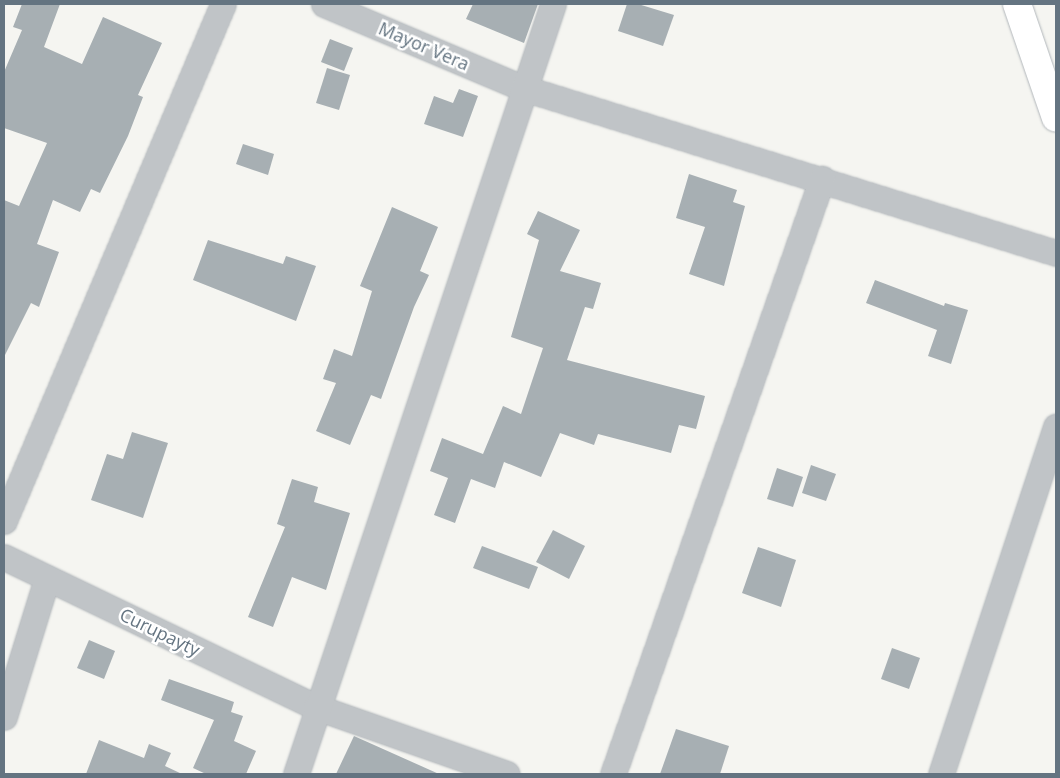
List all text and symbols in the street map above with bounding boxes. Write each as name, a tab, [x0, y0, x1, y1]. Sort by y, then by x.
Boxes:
street label: Mayor Vera	[375, 17, 473, 75]
street label: Curupayty	[117, 603, 203, 661]

